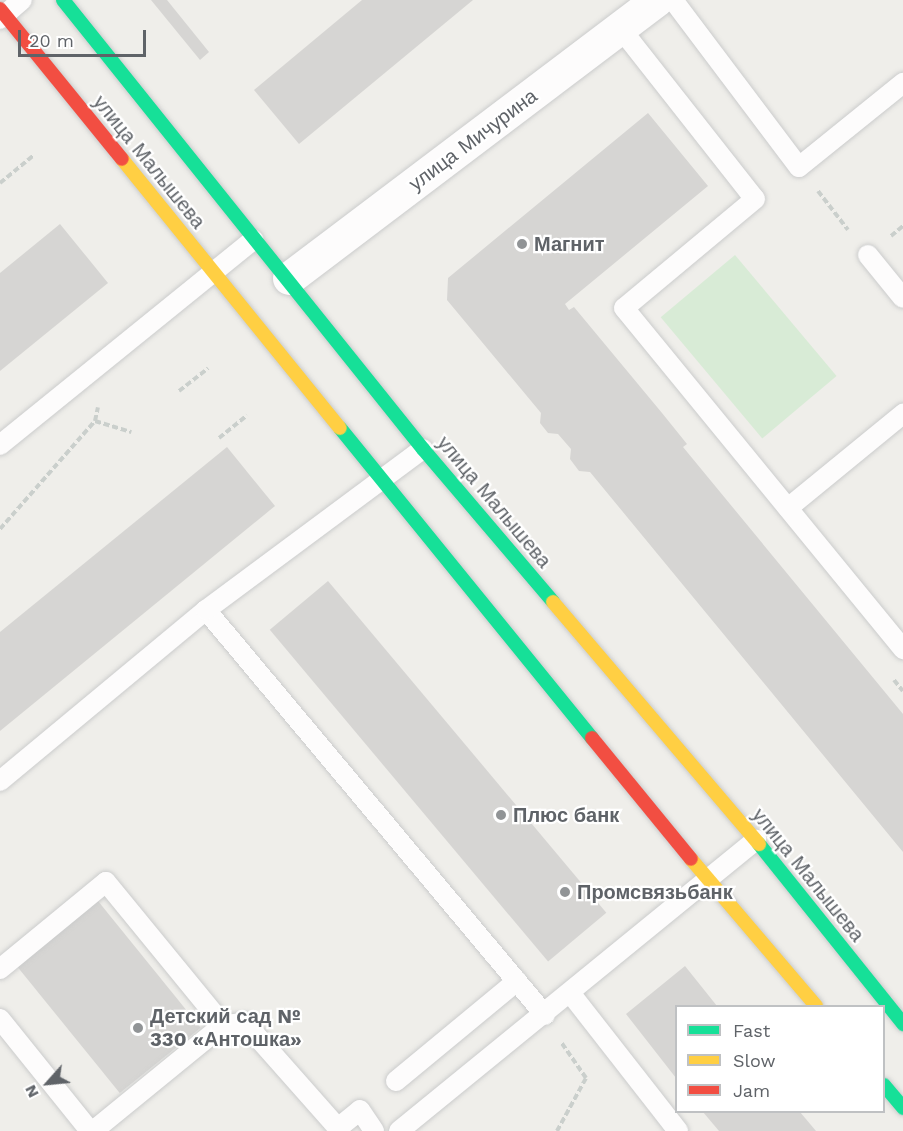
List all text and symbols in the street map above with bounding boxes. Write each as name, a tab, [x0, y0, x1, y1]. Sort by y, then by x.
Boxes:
scale bar	[21, 18, 148, 56]
text: 20 m	[29, 30, 74, 51]
street label: улица Мичурина	[404, 84, 542, 196]
street label: улица Малышева	[88, 91, 210, 233]
place label: Магнит	[534, 232, 605, 256]
marker: Магнит	[515, 237, 529, 251]
street label: улица Малышева	[432, 431, 556, 573]
place label: Плюс банк	[513, 803, 619, 827]
street label: улица Малышева	[747, 804, 869, 946]
marker: Плюс банк	[494, 808, 508, 822]
place label: Промсвязьбанк	[577, 880, 733, 904]
marker: Промсвязьбанк	[558, 885, 572, 899]
place label: Детский сад № 330 «Антошка»	[150, 1005, 302, 1052]
legend	[675, 1005, 885, 1113]
text: Fast	[733, 1020, 770, 1041]
marker: Детский сад № 330 «Антошка»	[131, 1021, 145, 1035]
text: Slow	[733, 1050, 776, 1071]
north arrow	[18, 1053, 78, 1113]
text: Jam	[733, 1080, 770, 1101]
text: N	[20, 1082, 43, 1101]

